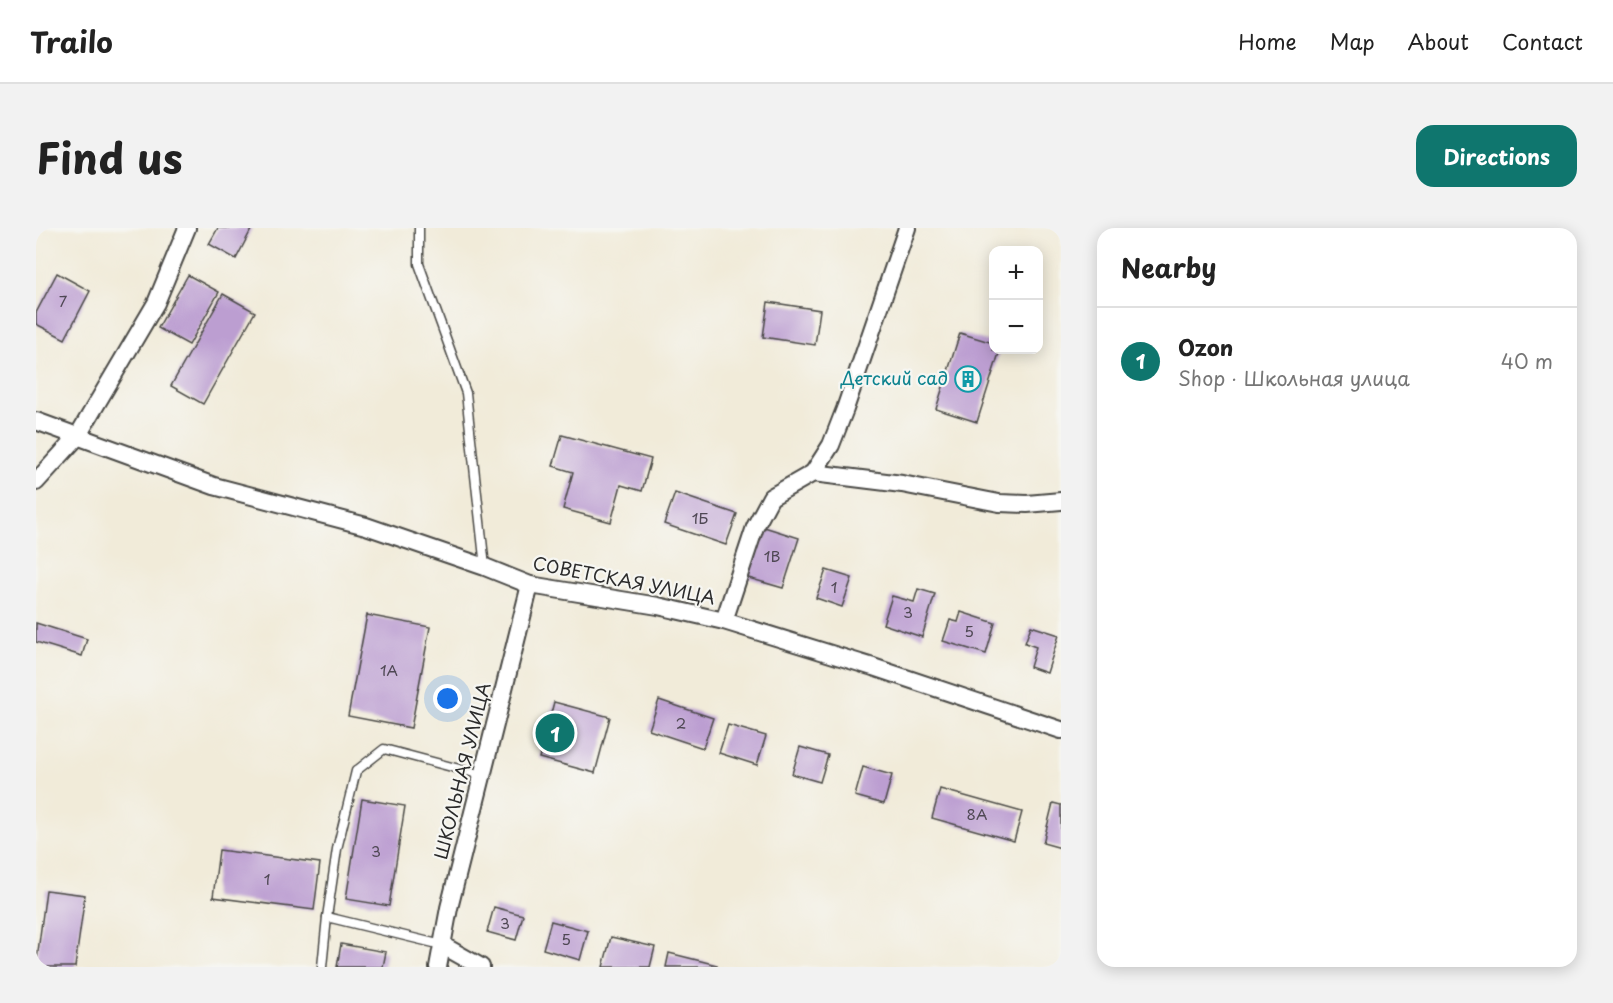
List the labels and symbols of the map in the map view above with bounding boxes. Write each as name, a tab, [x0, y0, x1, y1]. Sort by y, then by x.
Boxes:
house number: 7	[59, 289, 68, 312]
place label: Детский сад	[840, 364, 948, 391]
building icon: Детский сад	[953, 364, 983, 394]
house number: 1Б	[692, 506, 708, 529]
house number: 1В	[764, 544, 780, 567]
street label: СОВЕТСКАЯ УЛИЦА	[531, 549, 718, 611]
house number: 1	[831, 575, 837, 598]
house number: 3	[903, 600, 913, 623]
house number: 5	[964, 619, 974, 642]
house number: 1А	[380, 658, 398, 681]
street label: ШКОЛЬНАЯ УЛИЦА	[426, 679, 497, 862]
your location	[433, 684, 462, 713]
pin: 1	[536, 710, 574, 756]
house number: 2	[676, 711, 686, 734]
house number: 8А	[967, 802, 987, 825]
house number: 3	[371, 839, 381, 862]
house number: 1	[264, 867, 270, 890]
house number: 3	[500, 911, 510, 934]
house number: 5	[561, 927, 571, 950]

